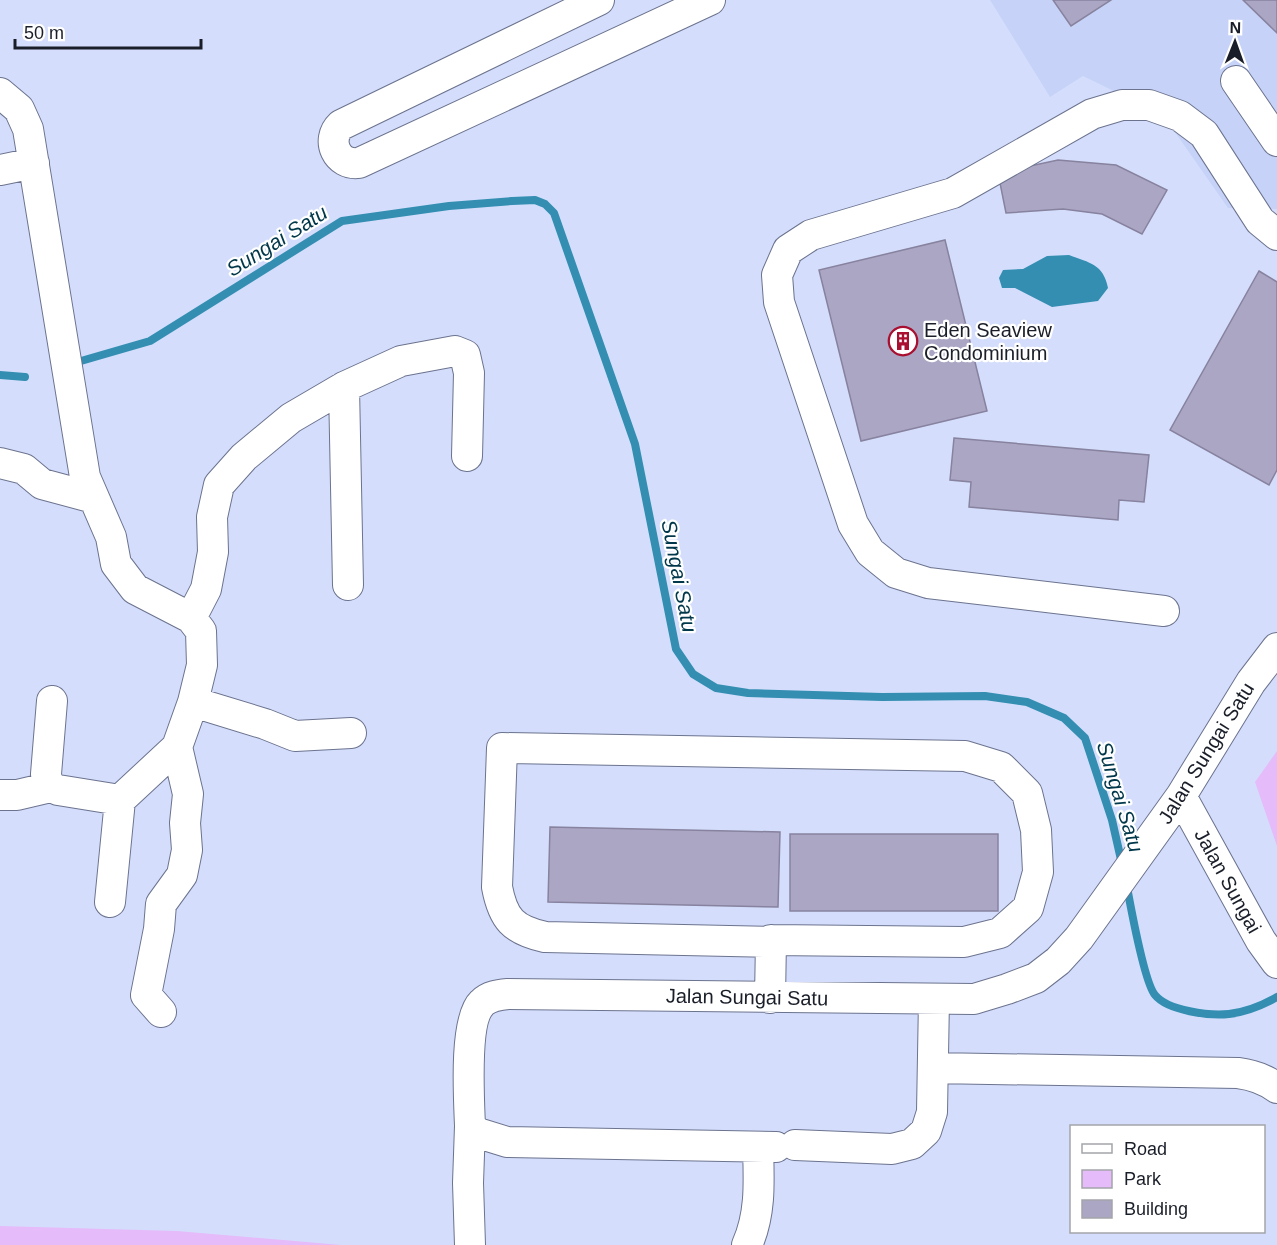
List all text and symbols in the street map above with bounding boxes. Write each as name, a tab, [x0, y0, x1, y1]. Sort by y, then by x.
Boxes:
scale bar	[15, 12, 201, 50]
north arrow	[1205, 12, 1265, 72]
text: N	[1229, 19, 1241, 36]
text: 50 m	[24, 23, 64, 43]
water label: Sungai Satu	[222, 200, 332, 281]
place label: Eden Seaview Condominium	[924, 319, 1052, 364]
building icon: Eden Seaview Condominium	[887, 325, 919, 357]
water label: Sungai Satu	[657, 518, 702, 635]
street label: Jalan Sungai Satu	[1154, 678, 1258, 828]
water label: Sungai Satu	[1093, 739, 1148, 855]
street label: Jalan Sungai	[1190, 825, 1266, 937]
street label: Jalan Sungai Satu	[666, 985, 828, 1009]
legend	[1070, 1125, 1265, 1233]
text: Road	[1124, 1139, 1167, 1159]
text: Park	[1124, 1169, 1162, 1189]
text: Building	[1124, 1199, 1188, 1219]

